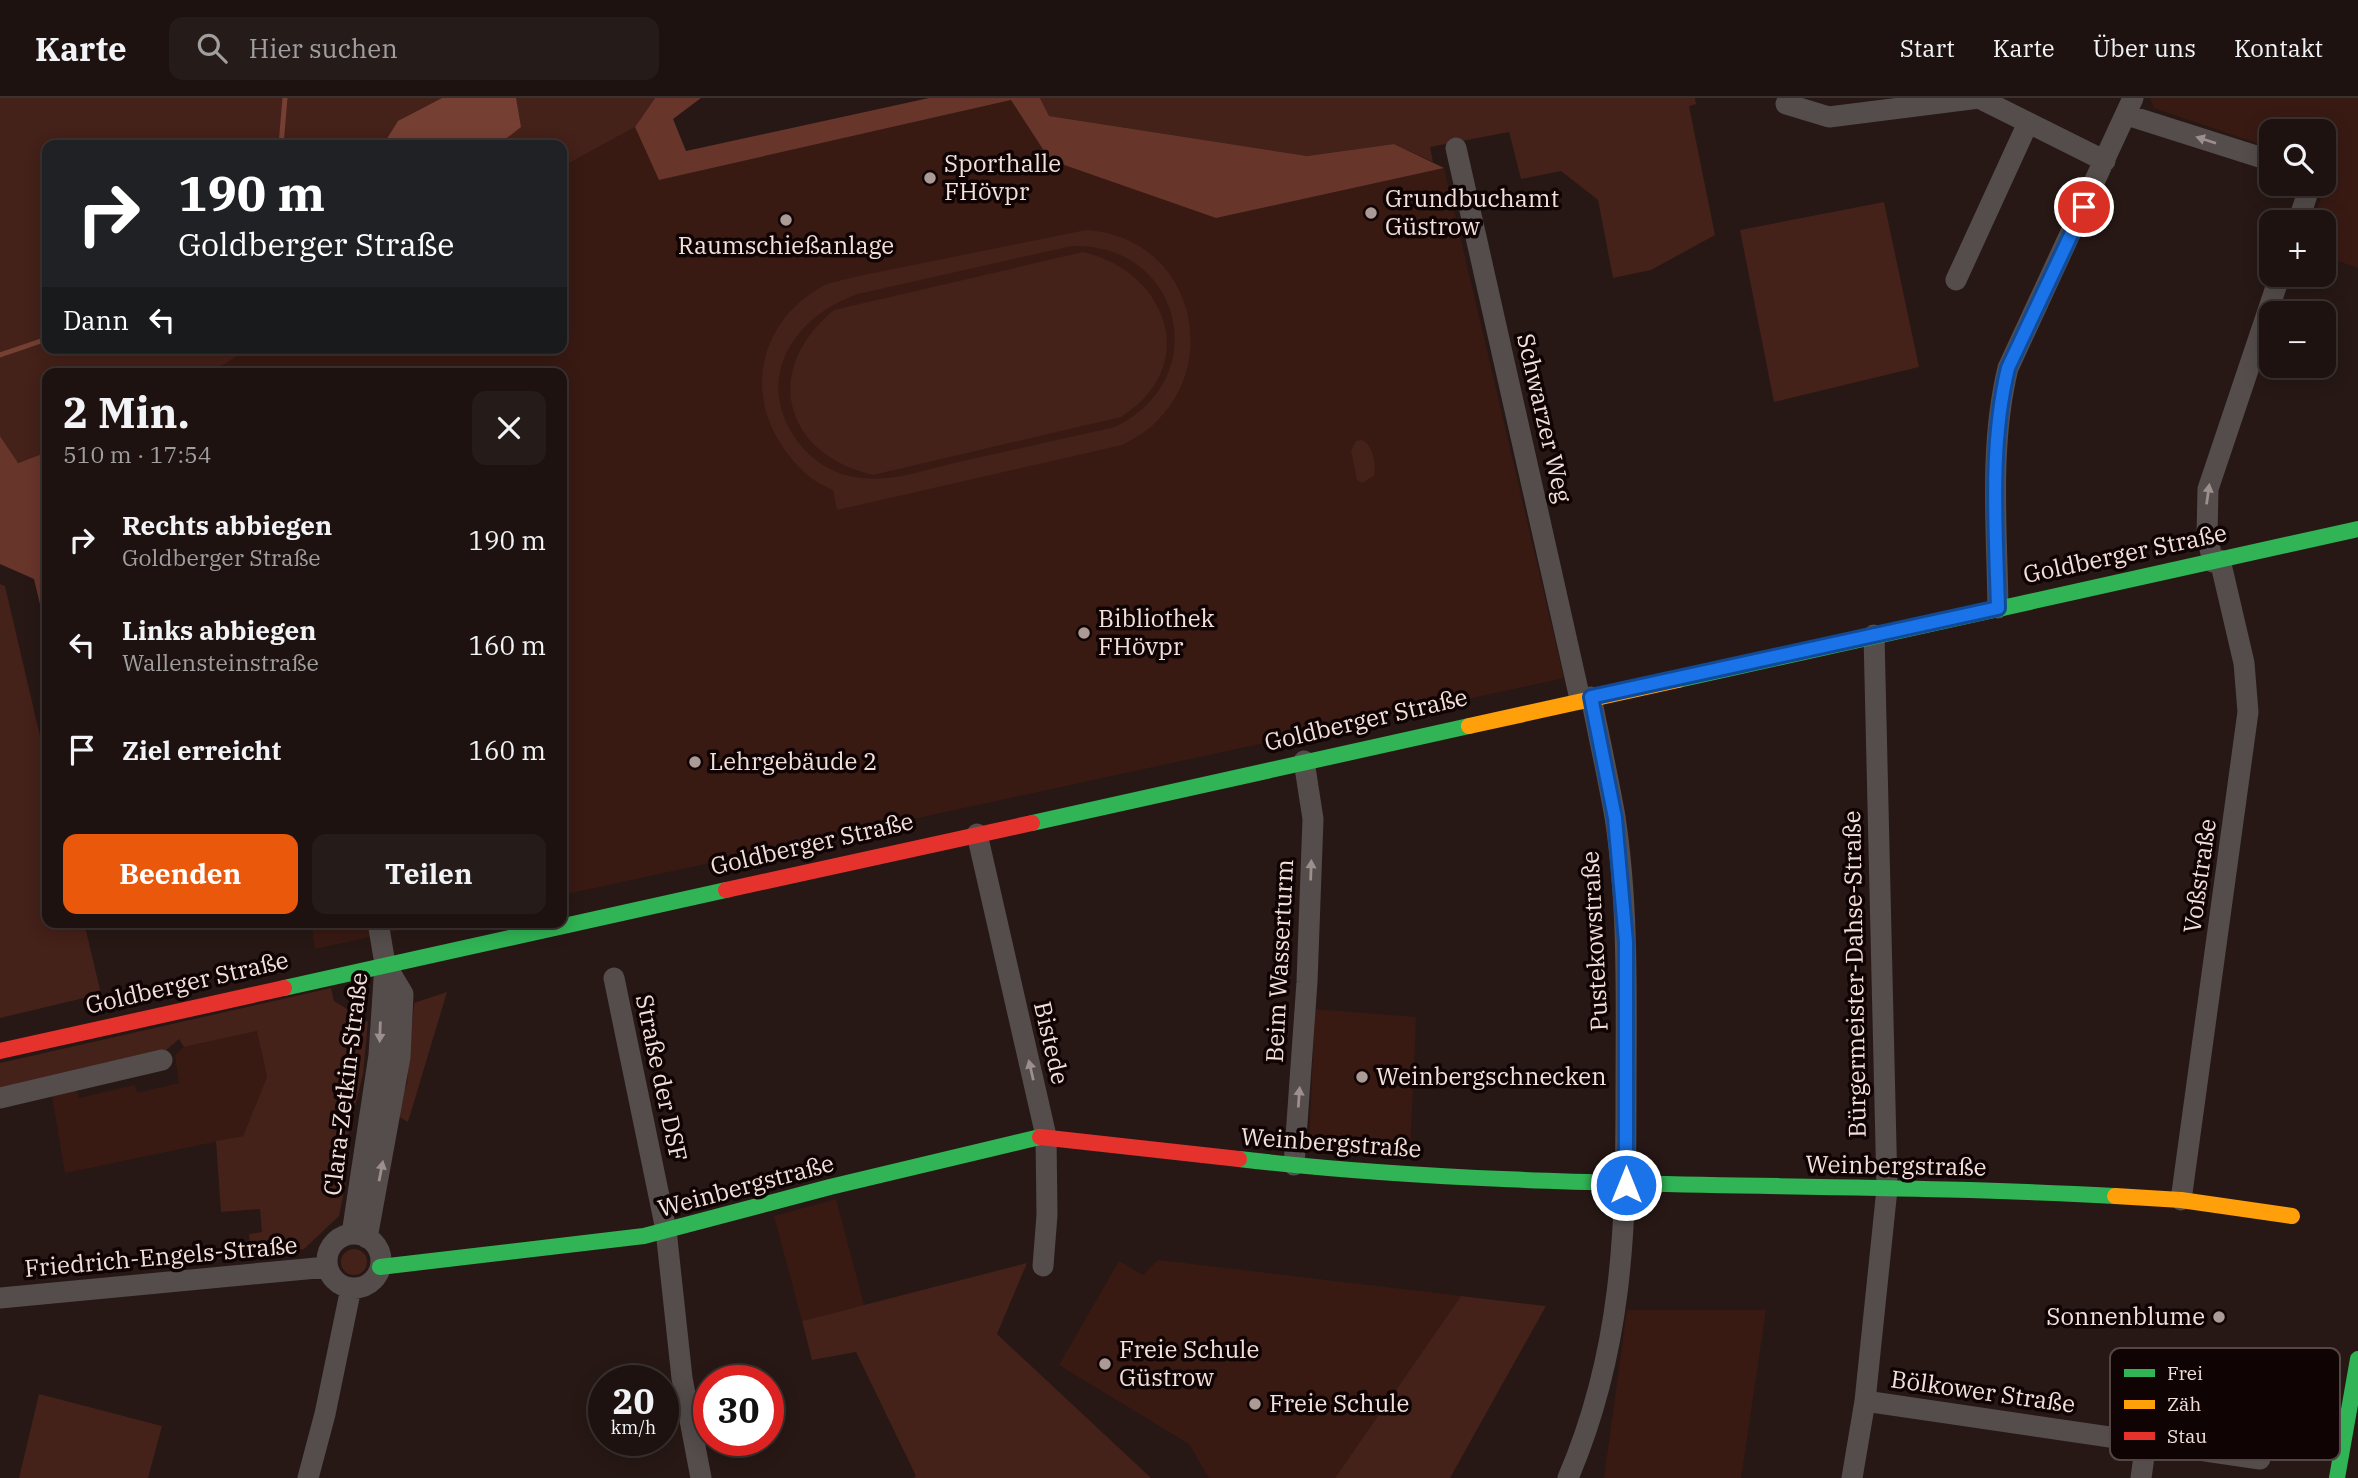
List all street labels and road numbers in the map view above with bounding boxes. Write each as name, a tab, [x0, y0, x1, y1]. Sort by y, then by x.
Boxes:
street label: Schwarzer Weg	[1510, 330, 1580, 505]
street label: Goldberger Straße	[2020, 516, 2229, 590]
street label: Goldberger Straße	[1261, 680, 1470, 758]
street label: Goldberger Straße	[707, 804, 916, 882]
street label: Bürgermeister-Dahse-Straße	[1835, 810, 1873, 1138]
street label: Voßstraße	[2175, 816, 2223, 935]
street label: Pustekowstraße	[1573, 850, 1615, 1032]
street label: Beim Wasserturm	[1258, 858, 1300, 1063]
street label: Goldberger Straße	[82, 943, 291, 1021]
street label: Clara-Zetkin-Straße	[315, 970, 375, 1197]
street label: Straße der DSF	[629, 991, 695, 1164]
street label: Bistede	[1027, 998, 1077, 1087]
street label: Weinbergstraße	[1240, 1120, 1422, 1164]
street label: Weinbergstraße	[654, 1146, 837, 1224]
street label: Weinbergstraße	[1805, 1147, 1987, 1183]
street label: Friedrich-Engels-Straße	[23, 1228, 299, 1284]
street label: Bölkower Straße	[1889, 1362, 2077, 1420]

